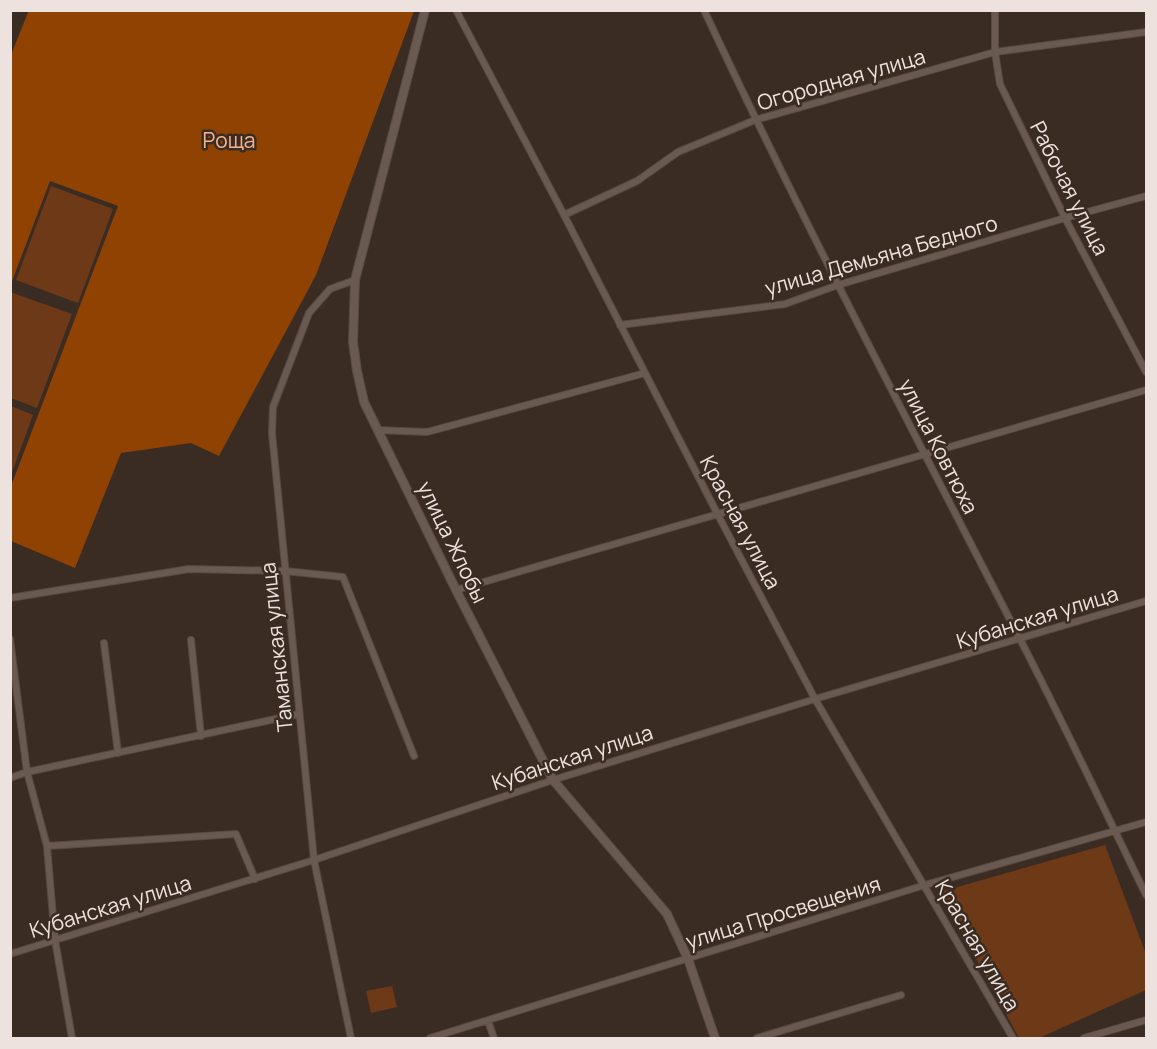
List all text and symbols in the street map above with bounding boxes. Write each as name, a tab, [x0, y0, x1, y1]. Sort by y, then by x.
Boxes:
street label: Огородная улица	[754, 42, 928, 116]
street label: Рабочая улица	[1024, 116, 1116, 260]
park label: Роща	[203, 126, 255, 154]
street label: улица Демьяна Бедного	[761, 208, 1001, 302]
street label: улица Ковтюха	[893, 374, 985, 518]
street label: Красная улица	[694, 450, 788, 594]
street label: улица Жлобы	[411, 476, 495, 608]
street label: Таманская улица	[253, 561, 299, 733]
street label: Кубанская улица	[953, 579, 1121, 655]
street label: Кубанская улица	[488, 718, 656, 796]
street label: Кубанская улица	[26, 868, 194, 944]
street label: улица Просвещения	[682, 869, 884, 955]
street label: Красная улица	[929, 874, 1027, 1016]

